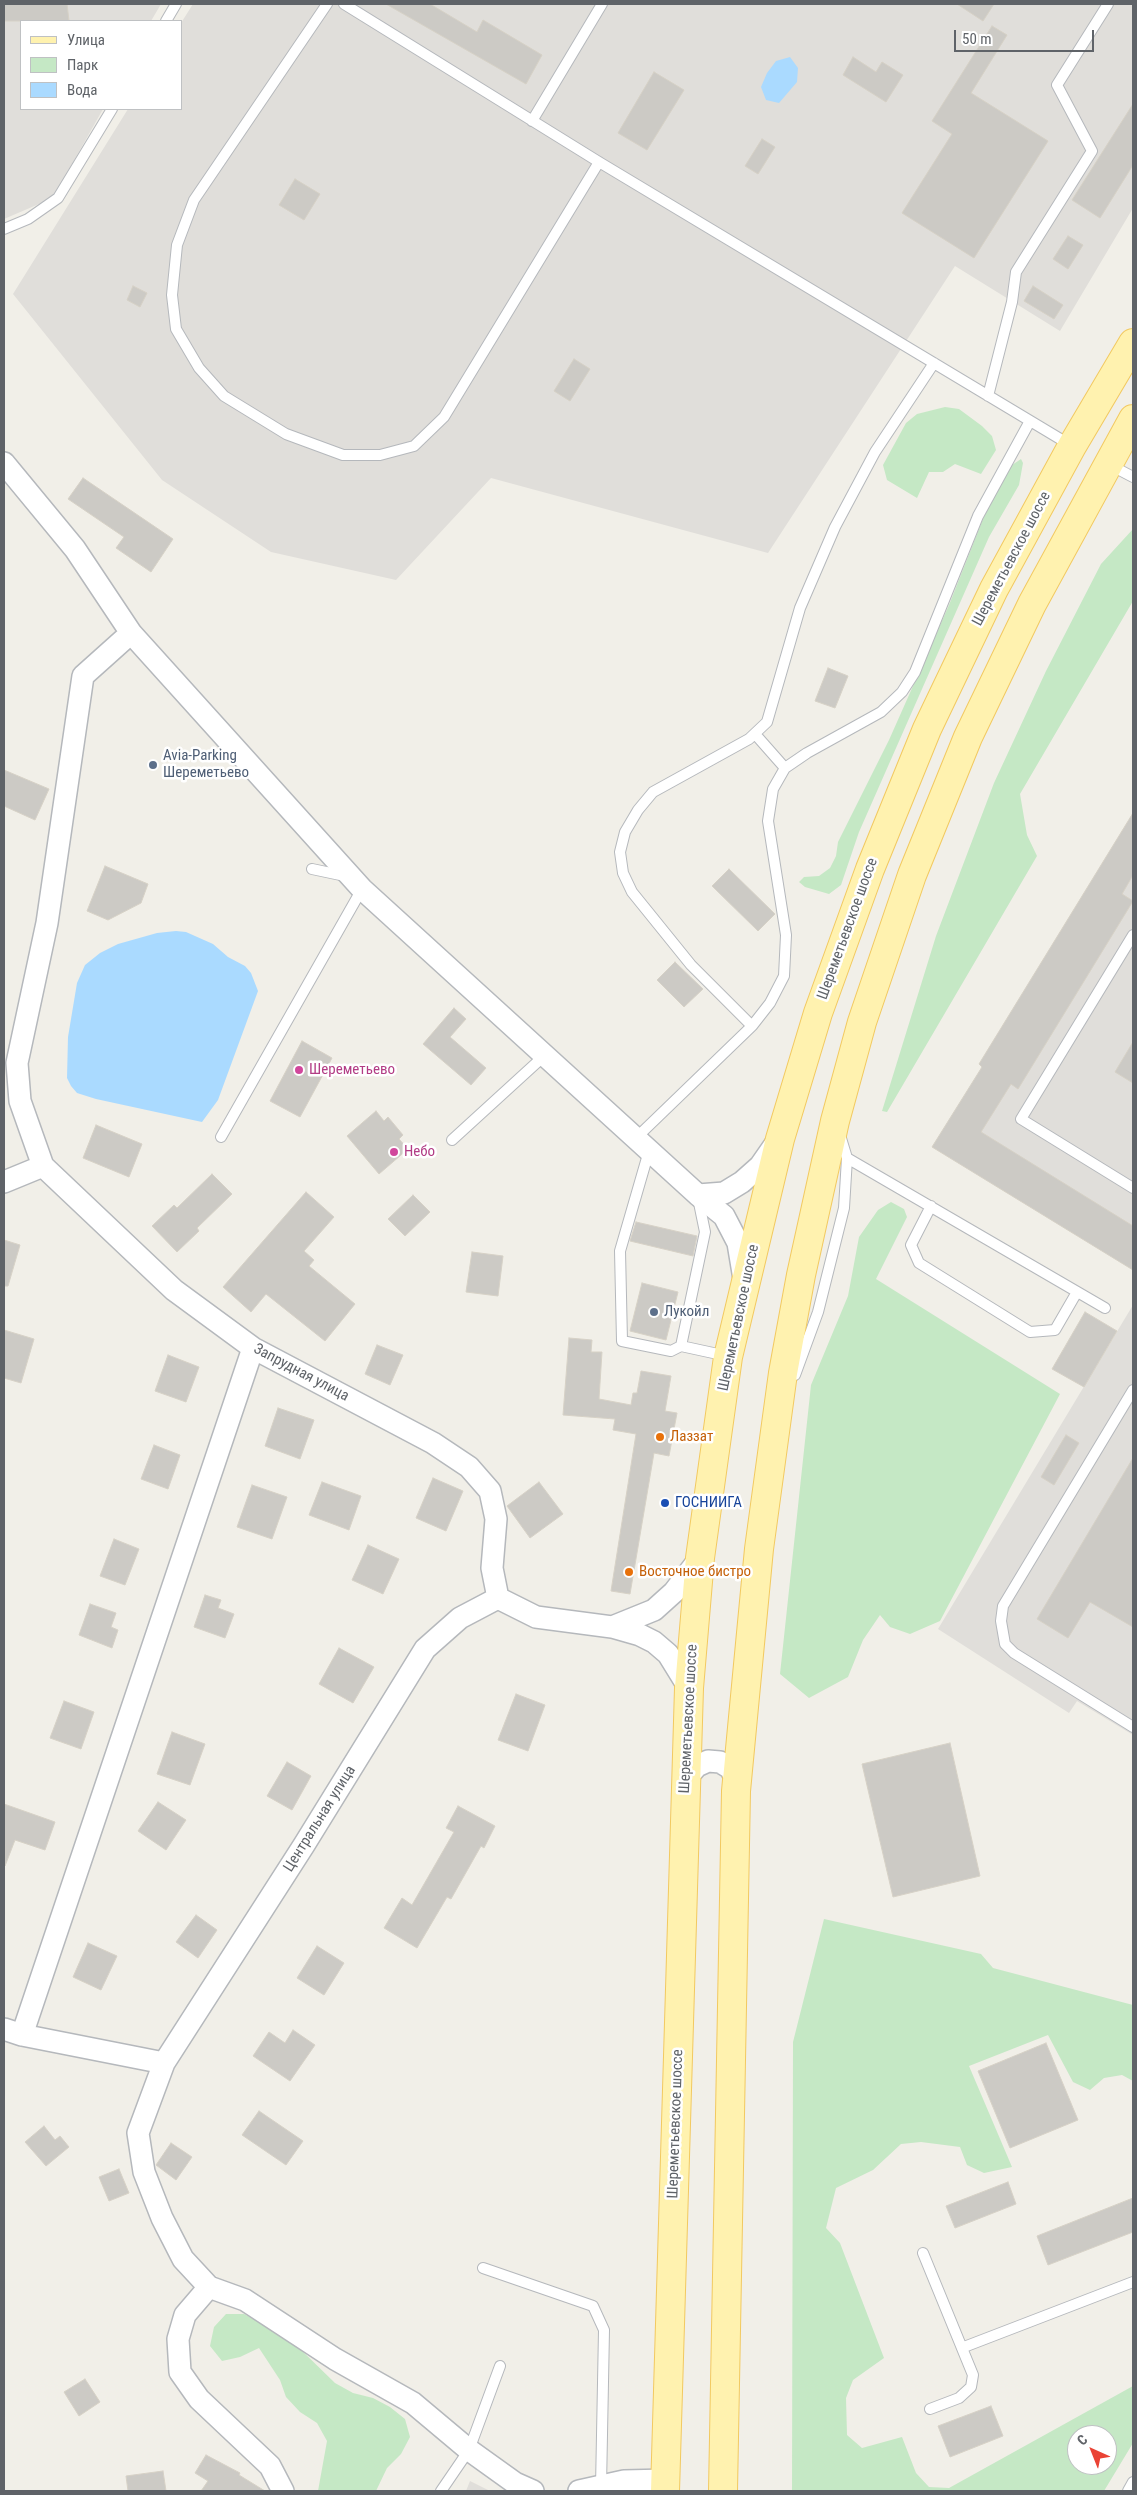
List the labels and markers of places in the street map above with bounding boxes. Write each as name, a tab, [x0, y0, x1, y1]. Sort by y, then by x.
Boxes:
place label: Avia-Parking Шереметьево	[163, 747, 249, 782]
marker: Avia-Parking Шереметьево	[147, 759, 159, 771]
place label: Шереметьево	[309, 1061, 395, 1079]
marker: Шереметьево	[293, 1064, 305, 1076]
place label: Небо	[404, 1143, 435, 1161]
marker: Небо	[388, 1146, 400, 1158]
place label: Лукойл	[664, 1303, 709, 1321]
marker: Лукойл	[648, 1306, 660, 1318]
place label: Лаззат	[670, 1428, 713, 1446]
marker: Лаззат	[654, 1431, 666, 1443]
place label: ГОСНИИГА	[675, 1494, 742, 1512]
marker: ГОСНИИГА	[659, 1497, 671, 1509]
place label: Восточное бистро	[639, 1563, 751, 1581]
marker: Восточное бистро	[623, 1566, 635, 1578]

